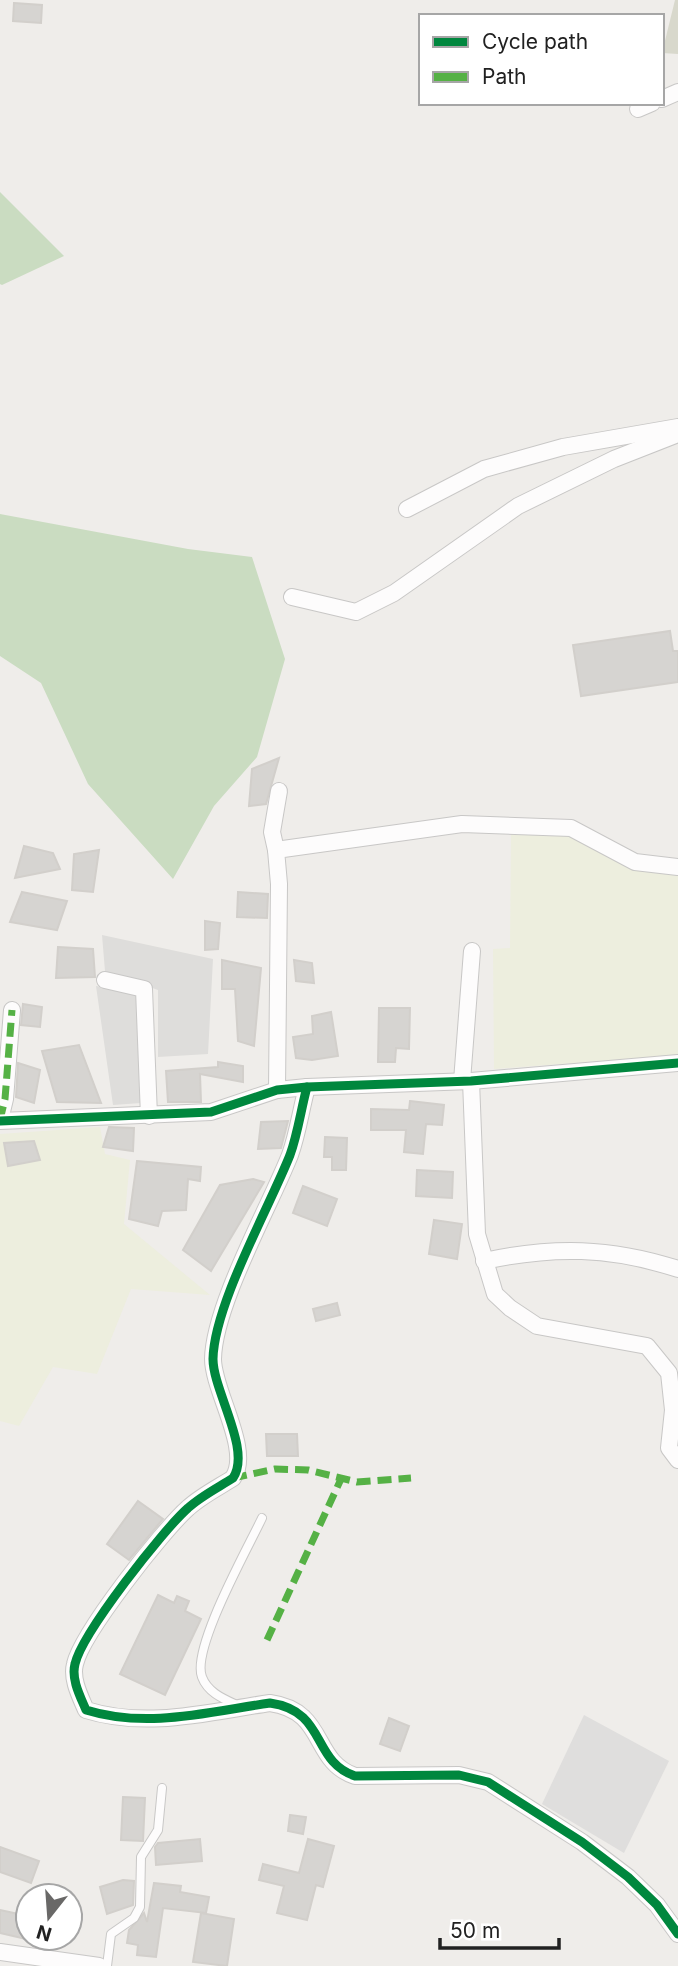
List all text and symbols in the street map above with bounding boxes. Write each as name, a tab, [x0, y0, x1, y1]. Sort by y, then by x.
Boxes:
legend	[419, 14, 664, 105]
text: Cycle path	[482, 29, 588, 54]
text: Path	[482, 64, 527, 89]
north arrow	[14, 1882, 84, 1952]
scale bar	[440, 1906, 559, 1950]
text: 50 m	[450, 1918, 500, 1943]
text: N	[34, 1920, 54, 1946]

